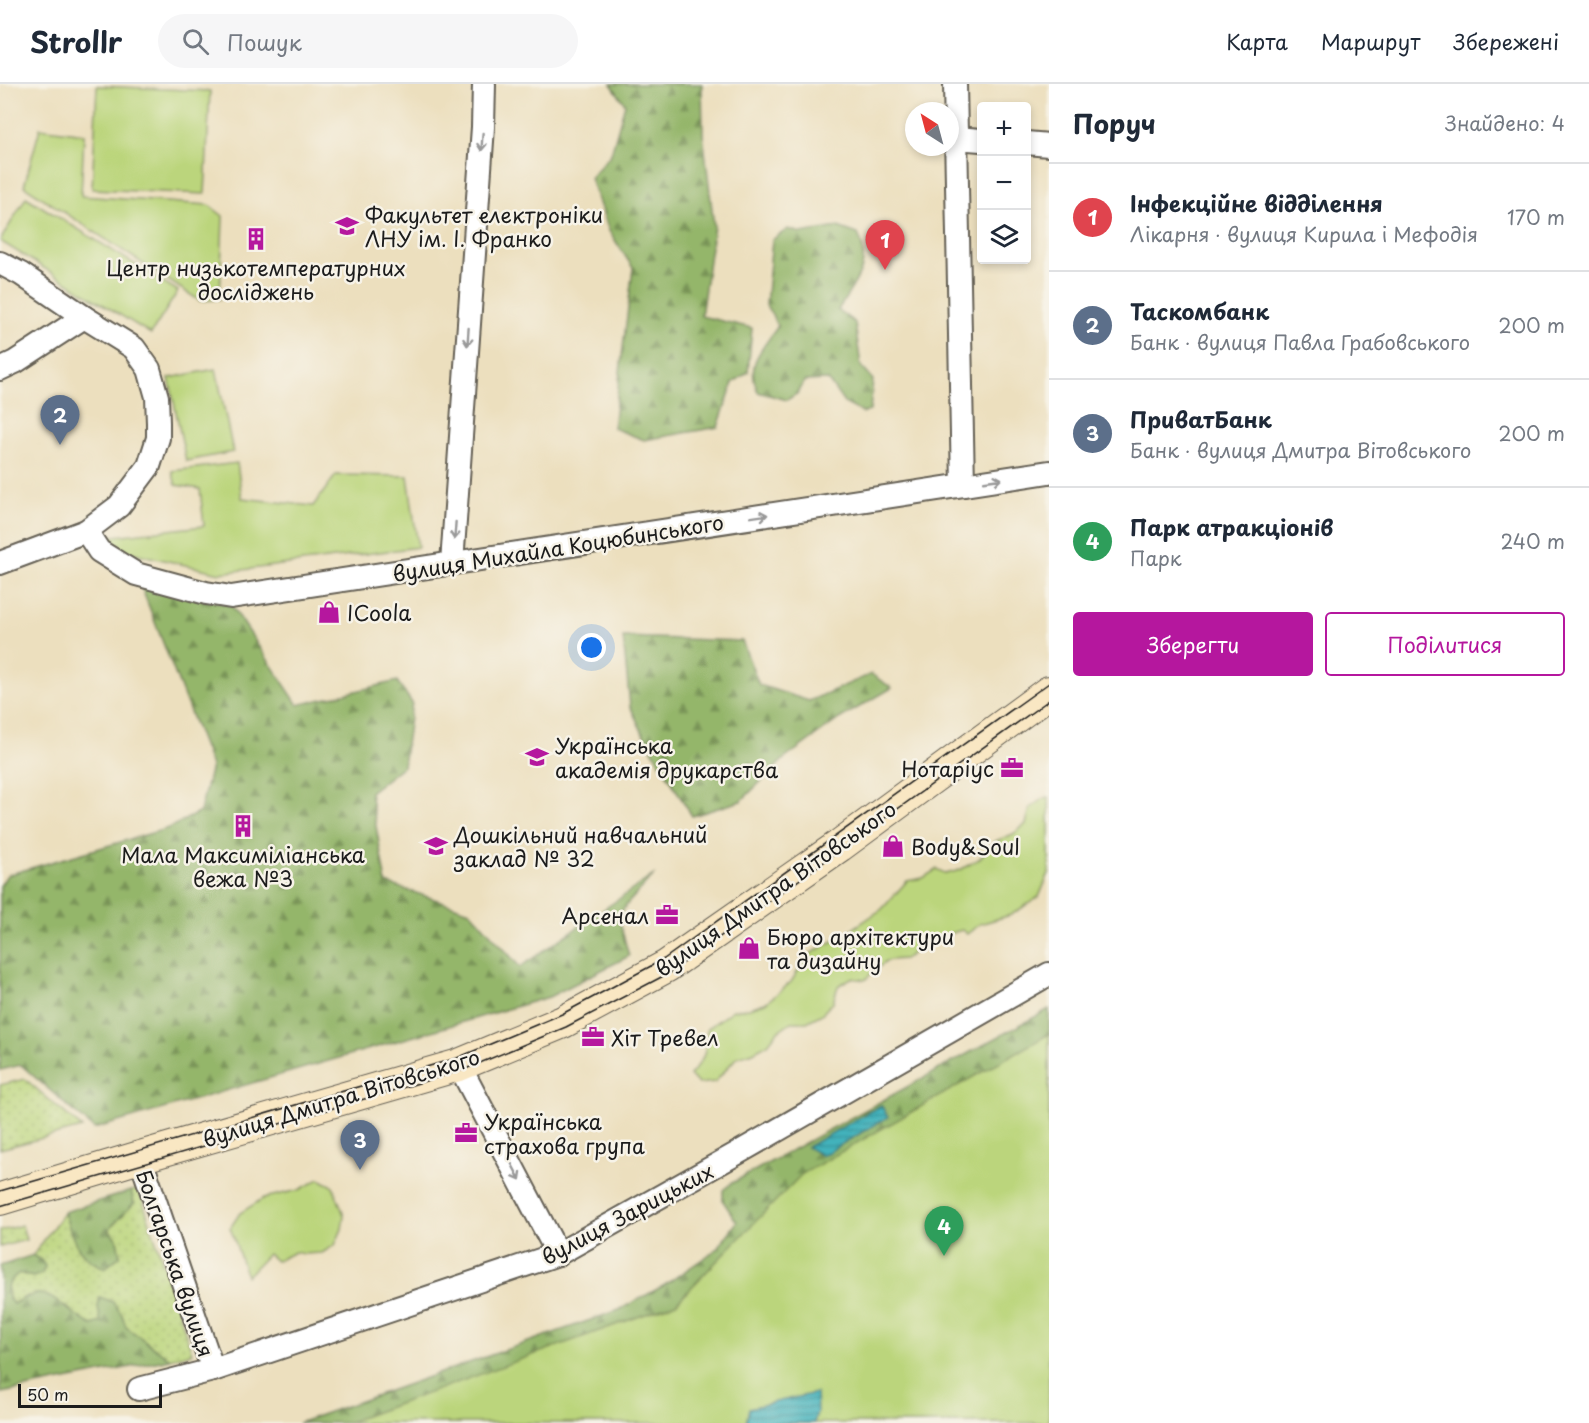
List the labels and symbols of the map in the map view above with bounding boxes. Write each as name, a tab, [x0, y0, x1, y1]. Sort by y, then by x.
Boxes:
north arrow	[905, 102, 959, 156]
one-way arrow	[476, 132, 487, 152]
place label: Факультет електроніки ЛНУ ім. І. Франко	[365, 198, 603, 254]
school or university icon: Факультет електроніки ЛНУ ім. І. Франко	[334, 213, 360, 239]
pin: 1	[866, 220, 904, 270]
building icon: Центр низькотемпературних досліджень	[243, 226, 269, 252]
place label: Центр низькотемпературних досліджень	[106, 251, 406, 307]
one-way arrow	[463, 326, 474, 346]
pin: 2	[40, 396, 80, 445]
one-way arrow	[983, 475, 1003, 486]
street label: вулиця Михайла Коцюбинського	[390, 505, 726, 589]
one-way arrow	[749, 510, 768, 521]
one-way arrow	[449, 521, 460, 541]
place label: ICoola	[347, 596, 411, 628]
shop icon: ICoola	[316, 599, 342, 625]
your location	[577, 633, 606, 662]
place label: Українська академія друкарства	[555, 729, 779, 785]
school or university icon: Українська академія друкарства	[524, 744, 550, 770]
place label: Нотаріус	[902, 752, 994, 784]
office icon: Нотаріус	[999, 755, 1025, 781]
street label: вулиця Дмитра Вітовського	[648, 792, 902, 984]
building icon: Мала Максиміліанська вежа №3	[230, 813, 256, 839]
place label: Дошкільний навчальний заклад № 32	[453, 818, 707, 874]
place label: Body&Soul	[911, 830, 1020, 862]
school or university icon: Дошкільний навчальний заклад № 32	[423, 833, 449, 859]
shop icon: Body&Soul	[880, 833, 906, 859]
place label: Мала Максиміліанська вежа №3	[121, 838, 365, 894]
place label: Арсенал	[561, 899, 649, 931]
office icon: Арсенал	[654, 902, 680, 928]
place label: Бюро архітектури та дизайну	[767, 920, 954, 976]
shop icon: Бюро архітектури та дизайну	[736, 935, 762, 961]
place label: Хіт Тревел	[611, 1021, 719, 1053]
office icon: Хіт Тревел	[580, 1024, 606, 1050]
street label: вулиця Дмитра Вітовського	[199, 1040, 483, 1154]
place label: Українська страхова група	[484, 1105, 645, 1161]
pin: 3	[340, 1120, 380, 1170]
office icon: Українська страхова група	[453, 1120, 479, 1146]
street label: вулиця Зарицьких	[535, 1154, 719, 1272]
one-way arrow	[511, 1163, 522, 1181]
street label: Болгарська вулиця	[129, 1165, 223, 1361]
pin: 4	[924, 1206, 964, 1256]
scale bar	[18, 1381, 162, 1408]

